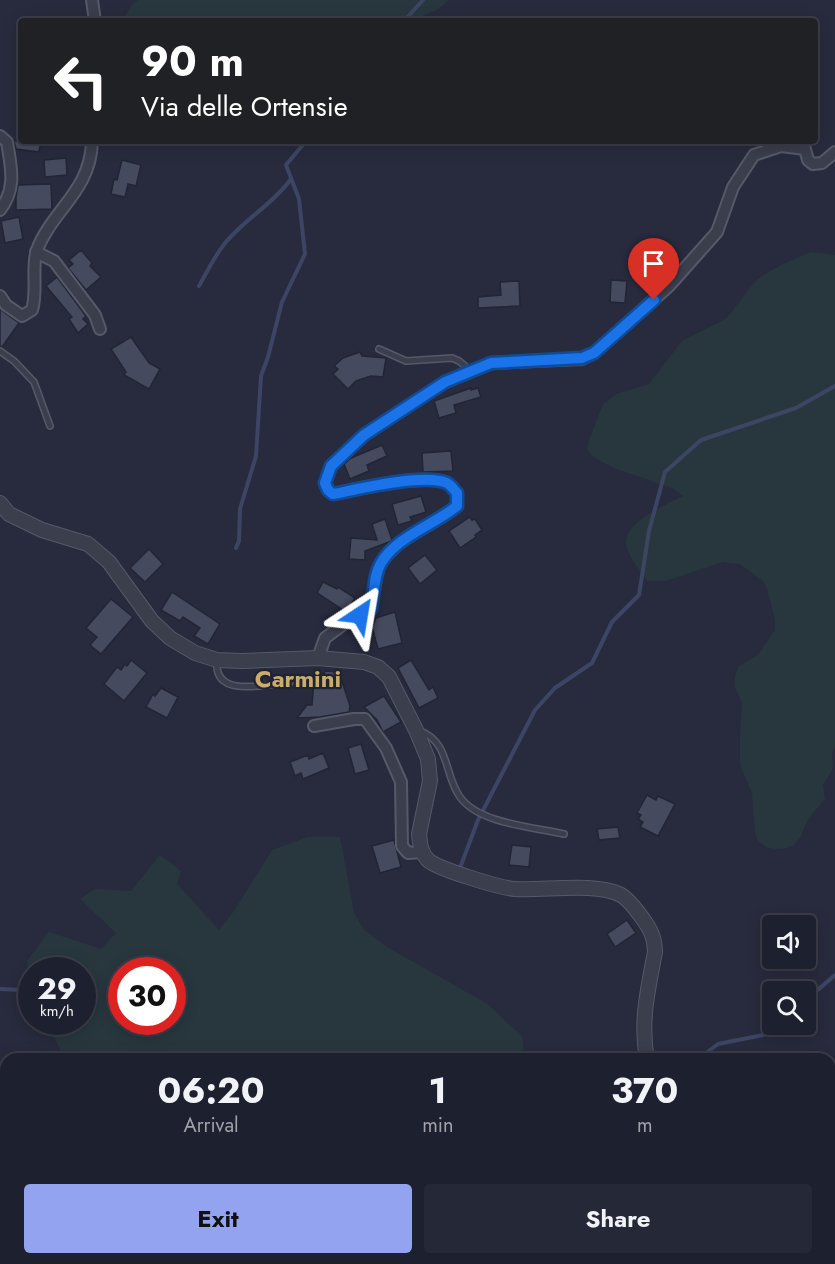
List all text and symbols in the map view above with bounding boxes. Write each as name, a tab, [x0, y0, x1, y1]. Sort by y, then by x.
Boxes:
text: 90 m	[141, 31, 244, 92]
icon: left	[42, 42, 120, 120]
text: Via delle Ortensie	[141, 87, 348, 126]
pin	[628, 238, 679, 300]
icon: arrive	[637, 247, 670, 280]
position arrow	[328, 583, 392, 647]
district label: Carmini	[255, 661, 341, 696]
map controls	[762, 915, 816, 1035]
button: sound	[762, 915, 816, 969]
speed limit sign: 30	[108, 957, 186, 1035]
text: 29	[37, 967, 77, 1010]
button: search	[762, 981, 816, 1035]
text: km/h	[40, 1000, 74, 1022]
text: 06:20	[158, 1064, 265, 1116]
text: 1	[429, 1064, 447, 1116]
text: 370	[611, 1064, 678, 1116]
text: Arrival	[183, 1111, 239, 1140]
text: min	[422, 1111, 453, 1140]
text: m	[637, 1111, 653, 1140]
button: Exit	[24, 1184, 412, 1253]
button: Share	[424, 1184, 812, 1253]

